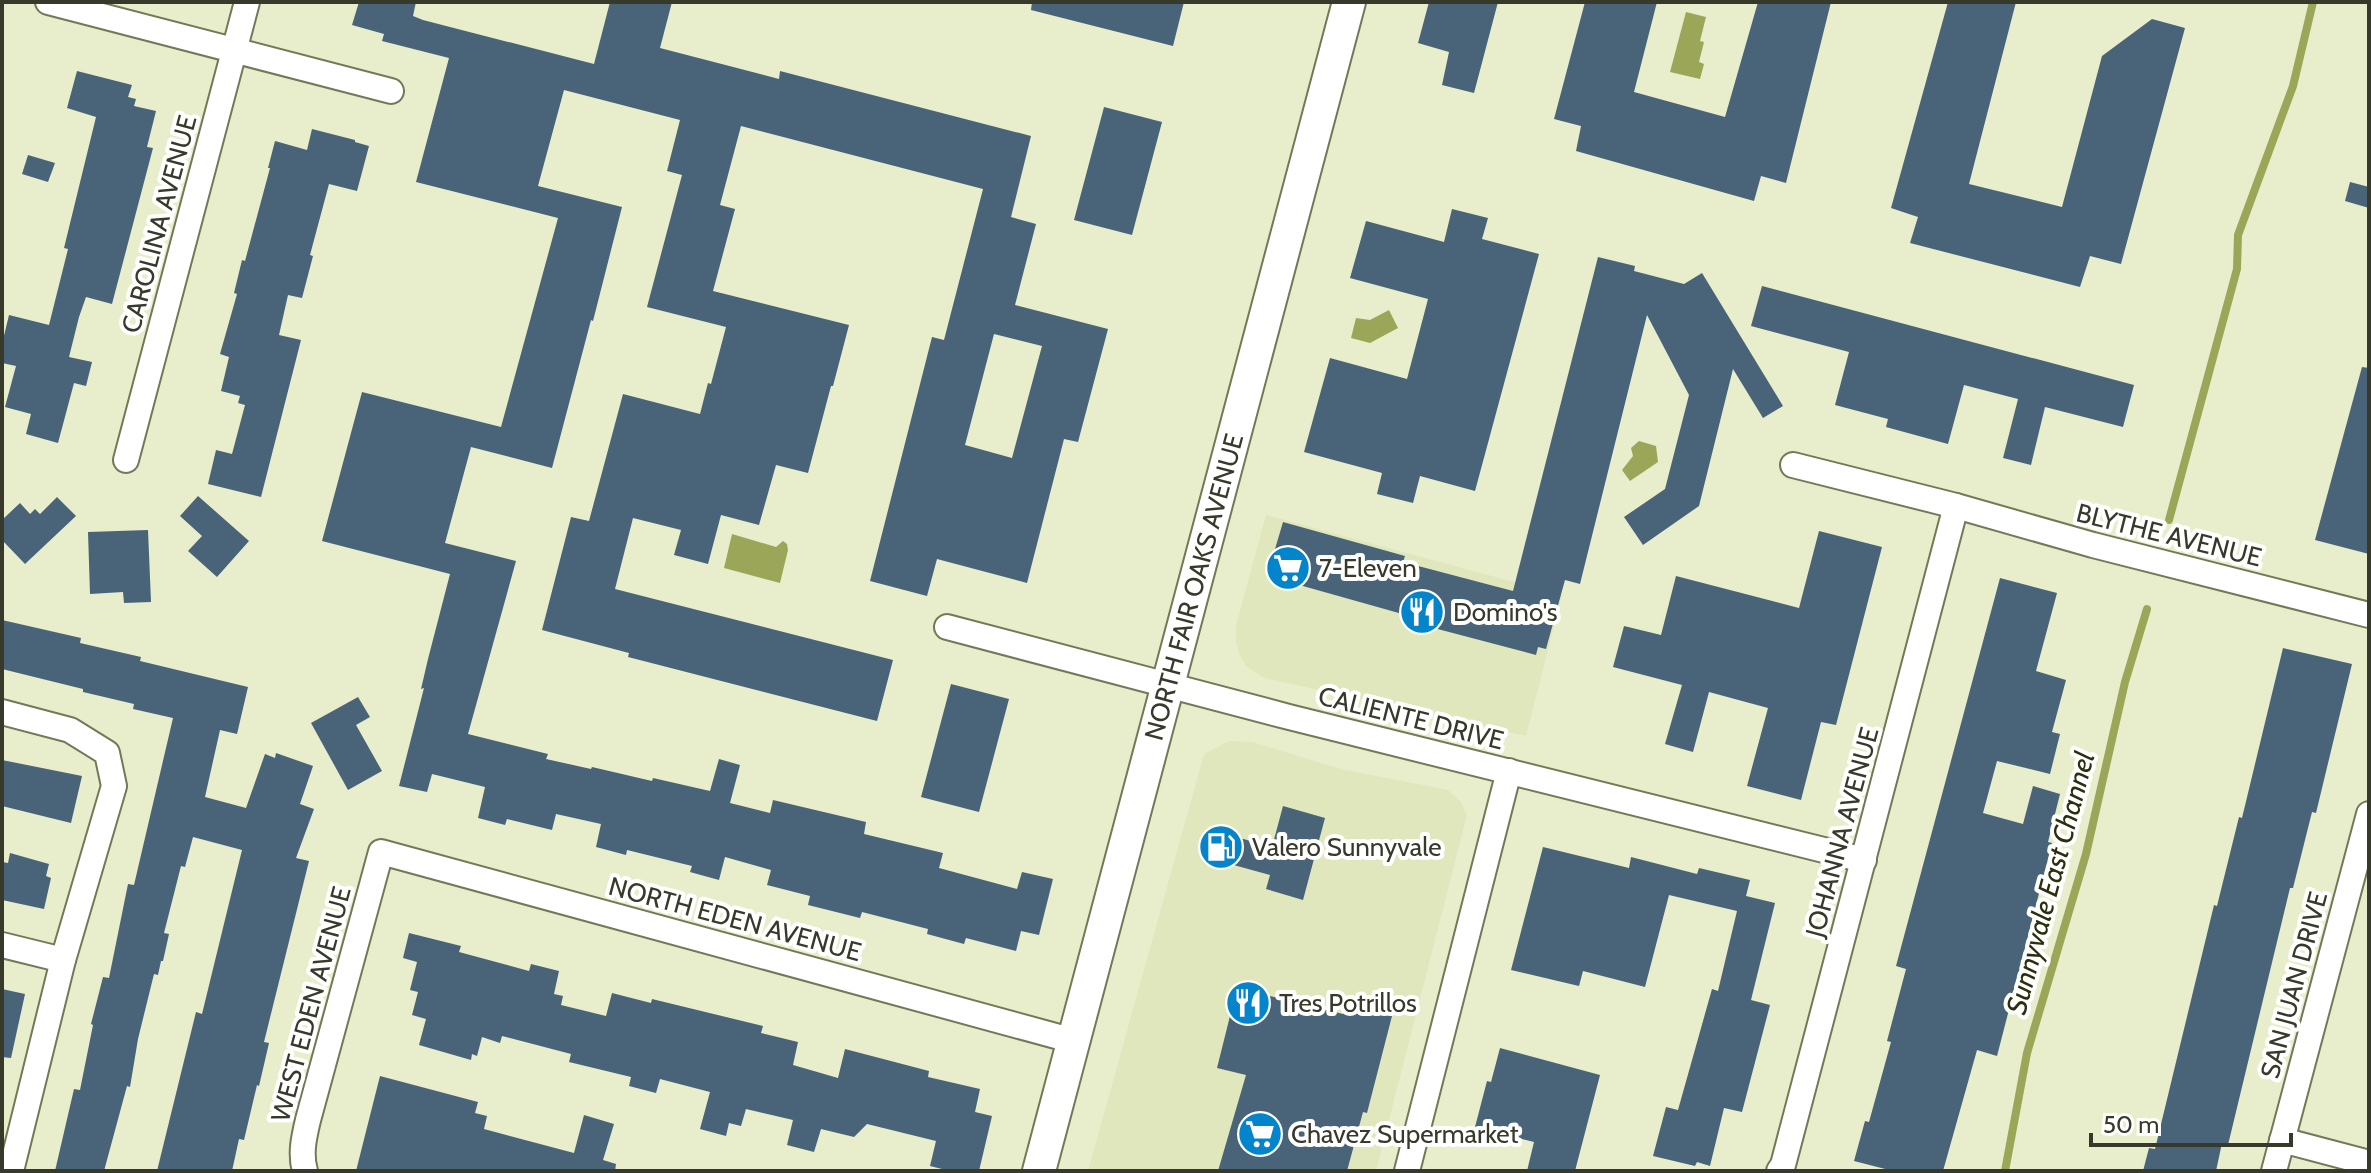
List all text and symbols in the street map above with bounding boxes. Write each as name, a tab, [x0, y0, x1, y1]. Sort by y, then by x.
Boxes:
street label: CAROLINA AVENUE	[115, 112, 203, 336]
street label: NORTH FAIR OAKS AVENUE	[1138, 430, 1250, 744]
street label: BLYTHE AVENUE	[2073, 497, 2265, 573]
supermarket icon: 7-Eleven	[1264, 544, 1312, 592]
place label: 7-Eleven	[1319, 552, 1417, 584]
restaurant icon: Domino's	[1398, 588, 1446, 636]
place label: Domino's	[1453, 596, 1558, 628]
street label: CALIENTE DRIVE	[1315, 679, 1507, 757]
street label: JOHANNA AVENUE	[1798, 724, 1885, 941]
water label: Sunnyvale East Channel	[1999, 748, 2101, 1018]
fuel station icon: Valero Sunnyvale	[1197, 823, 1245, 871]
place label: Valero Sunnyvale	[1252, 831, 1442, 863]
street label: NORTH EDEN AVENUE	[605, 870, 865, 968]
street label: WEST EDEN AVENUE	[264, 883, 358, 1125]
street label: SAN JUAN DRIVE	[2254, 888, 2334, 1082]
restaurant icon: Tres Potrillos	[1224, 979, 1272, 1027]
place label: Tres Potrillos	[1279, 987, 1417, 1019]
scale bar	[2091, 1097, 2291, 1147]
supermarket icon: Chavez Supermarket	[1236, 1110, 1284, 1158]
text: 50 m	[2103, 1110, 2159, 1139]
place label: Chavez Supermarket	[1291, 1118, 1519, 1150]

